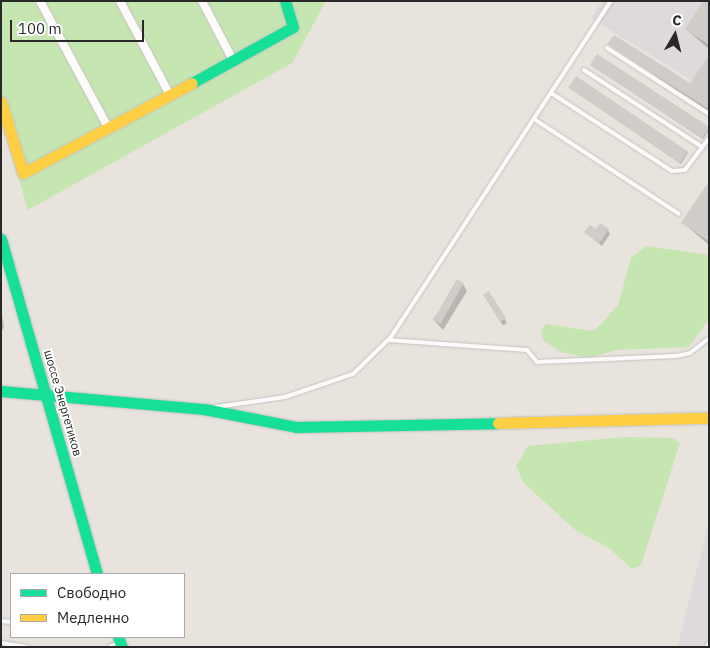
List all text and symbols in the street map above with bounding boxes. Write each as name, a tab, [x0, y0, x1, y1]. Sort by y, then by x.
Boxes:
scale bar	[12, 10, 146, 42]
north arrow	[650, 10, 700, 60]
text: С	[671, 11, 683, 30]
text: 100 m	[18, 19, 62, 38]
street label: шоссе Энергетиков	[41, 348, 85, 458]
legend	[10, 573, 185, 638]
text: Свободно	[57, 583, 126, 602]
text: Медленно	[57, 608, 129, 627]

